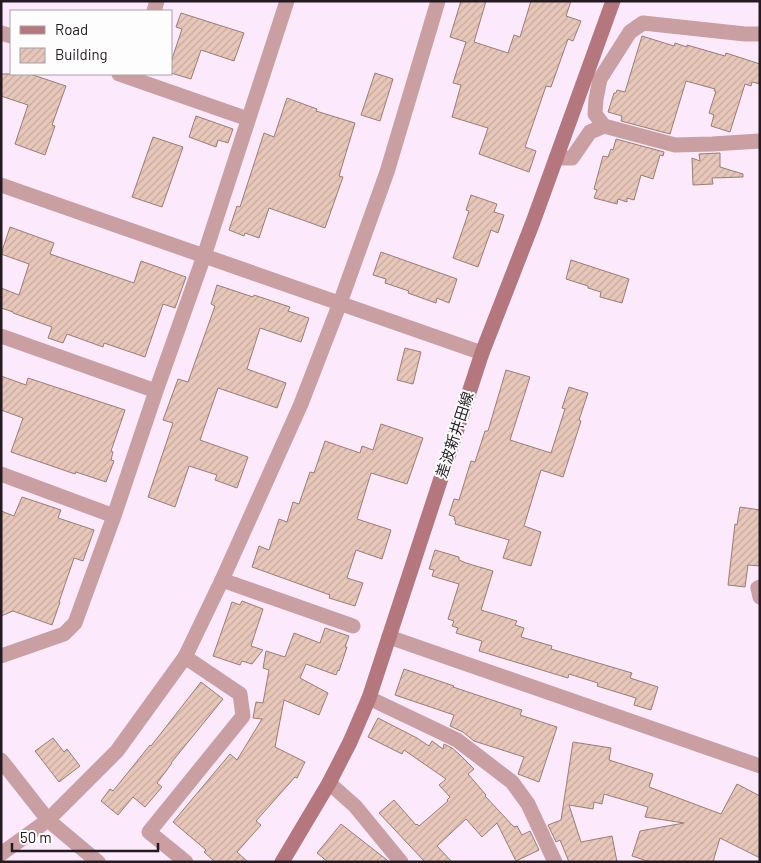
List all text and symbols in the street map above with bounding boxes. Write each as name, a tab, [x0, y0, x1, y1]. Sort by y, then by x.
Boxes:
legend	[10, 10, 172, 75]
text: Road	[55, 20, 88, 38]
text: Building	[55, 45, 108, 63]
street label: 差波新井田線	[432, 389, 477, 480]
scale bar	[12, 820, 159, 852]
text: 50 m	[20, 828, 52, 846]

